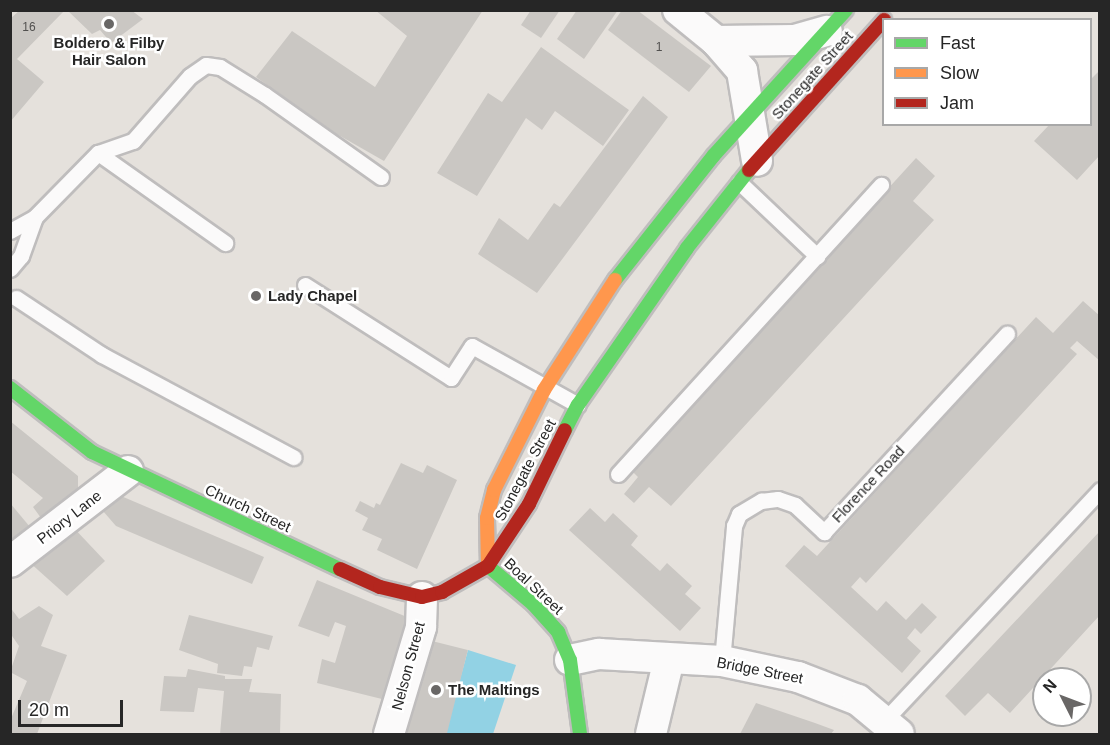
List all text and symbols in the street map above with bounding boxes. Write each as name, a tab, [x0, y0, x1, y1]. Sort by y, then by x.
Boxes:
marker: Boldero & Filby Hair Salon	[102, 17, 116, 31]
legend	[882, 18, 1092, 126]
house number: 16	[22, 21, 36, 35]
street label: Stonegate Street	[768, 27, 856, 123]
place label: Boldero & Filby Hair Salon	[54, 33, 164, 68]
text: Fast	[940, 33, 975, 53]
house number: 1	[656, 41, 662, 55]
text: Slow	[940, 63, 979, 83]
text: Jam	[940, 93, 974, 113]
place label: Lady Chapel	[268, 287, 357, 305]
marker: Lady Chapel	[249, 289, 263, 303]
street label: Stonegate Street	[491, 416, 559, 524]
street label: Florence Road	[828, 442, 908, 526]
street label: Church Street	[202, 480, 294, 536]
street label: Priory Lane	[33, 486, 105, 548]
street label: Boal Street	[501, 554, 567, 618]
street label: Nelson Street	[388, 620, 428, 712]
street label: Bridge Street	[715, 653, 805, 687]
north arrow	[1032, 667, 1092, 727]
text: N	[1040, 676, 1060, 696]
place label: The Maltings	[448, 681, 540, 699]
marker: The Maltings	[429, 683, 443, 697]
scale bar	[21, 688, 126, 726]
text: 20 m	[29, 700, 69, 720]

